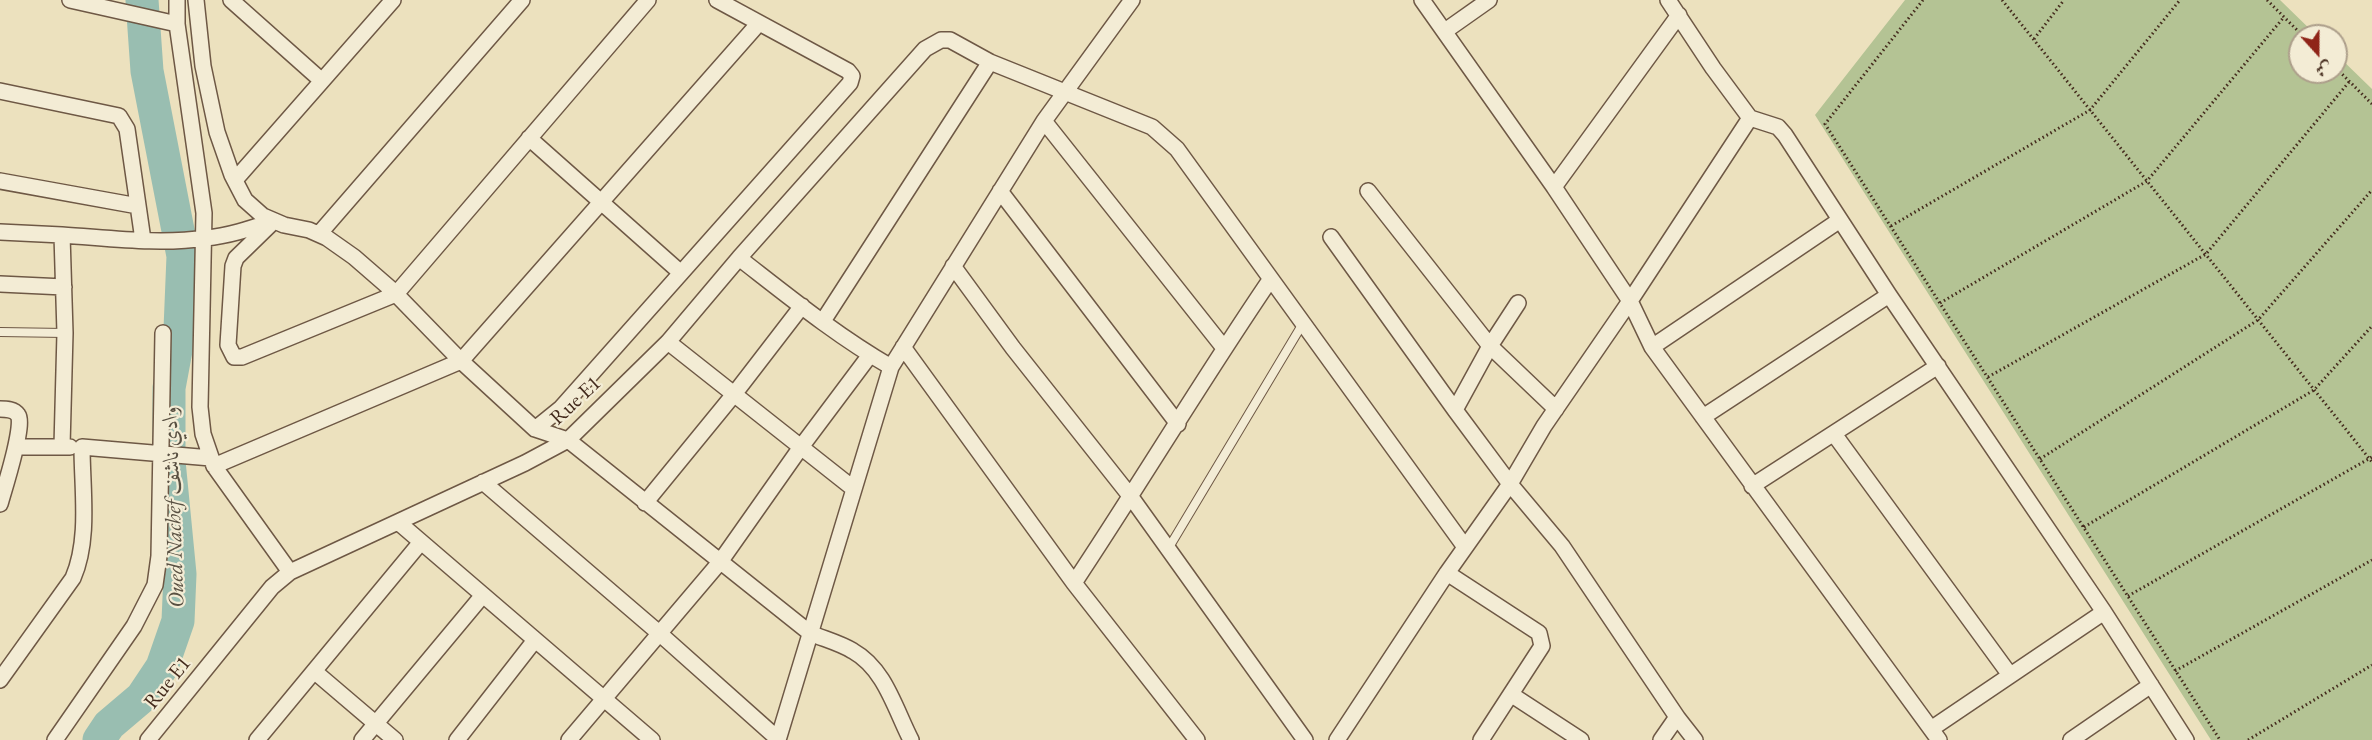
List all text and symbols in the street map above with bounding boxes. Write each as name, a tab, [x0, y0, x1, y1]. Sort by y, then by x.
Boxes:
north arrow	[2288, 24, 2348, 84]
text: ش	[2313, 57, 2335, 82]
street label: Rue E1	[545, 371, 607, 431]
water label: Oued Nachef وادي ناشف	[157, 406, 191, 608]
street label: Rue E1	[139, 652, 197, 714]

